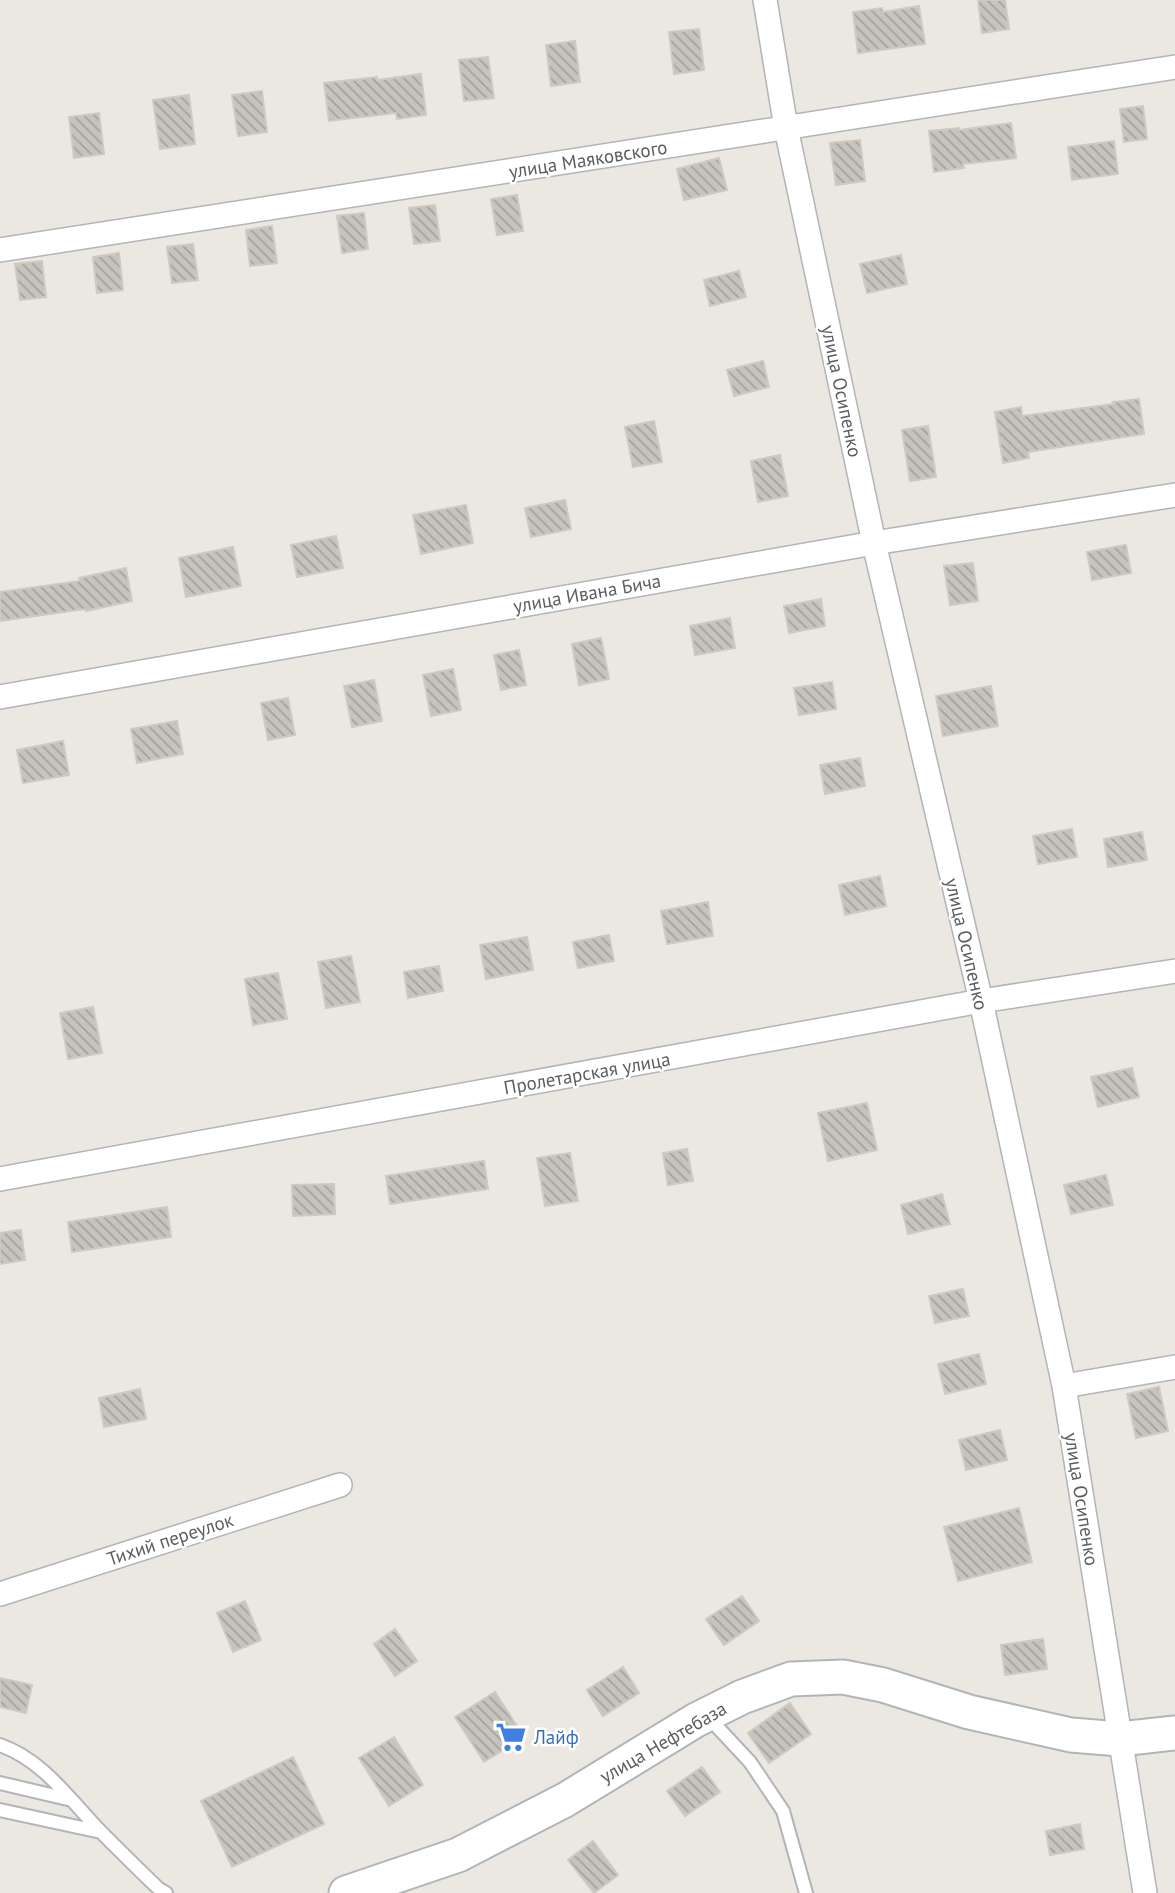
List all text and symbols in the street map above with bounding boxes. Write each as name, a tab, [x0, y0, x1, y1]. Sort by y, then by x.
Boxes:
street label: улица Маяковского	[507, 135, 669, 183]
street label: улица Осипенко	[816, 323, 868, 459]
street label: улица Ивана Бича	[511, 568, 663, 618]
street label: улица Осипенко	[940, 876, 994, 1012]
street label: Пролетарская улица	[502, 1047, 672, 1099]
street label: улица Осипенко	[1060, 1431, 1104, 1567]
street label: Тихий переулок	[104, 1507, 236, 1571]
street label: улица Нефтебаза	[595, 1696, 731, 1788]
supermarket icon: Лайф	[494, 1720, 528, 1754]
place label: Лайф	[533, 1725, 579, 1749]

